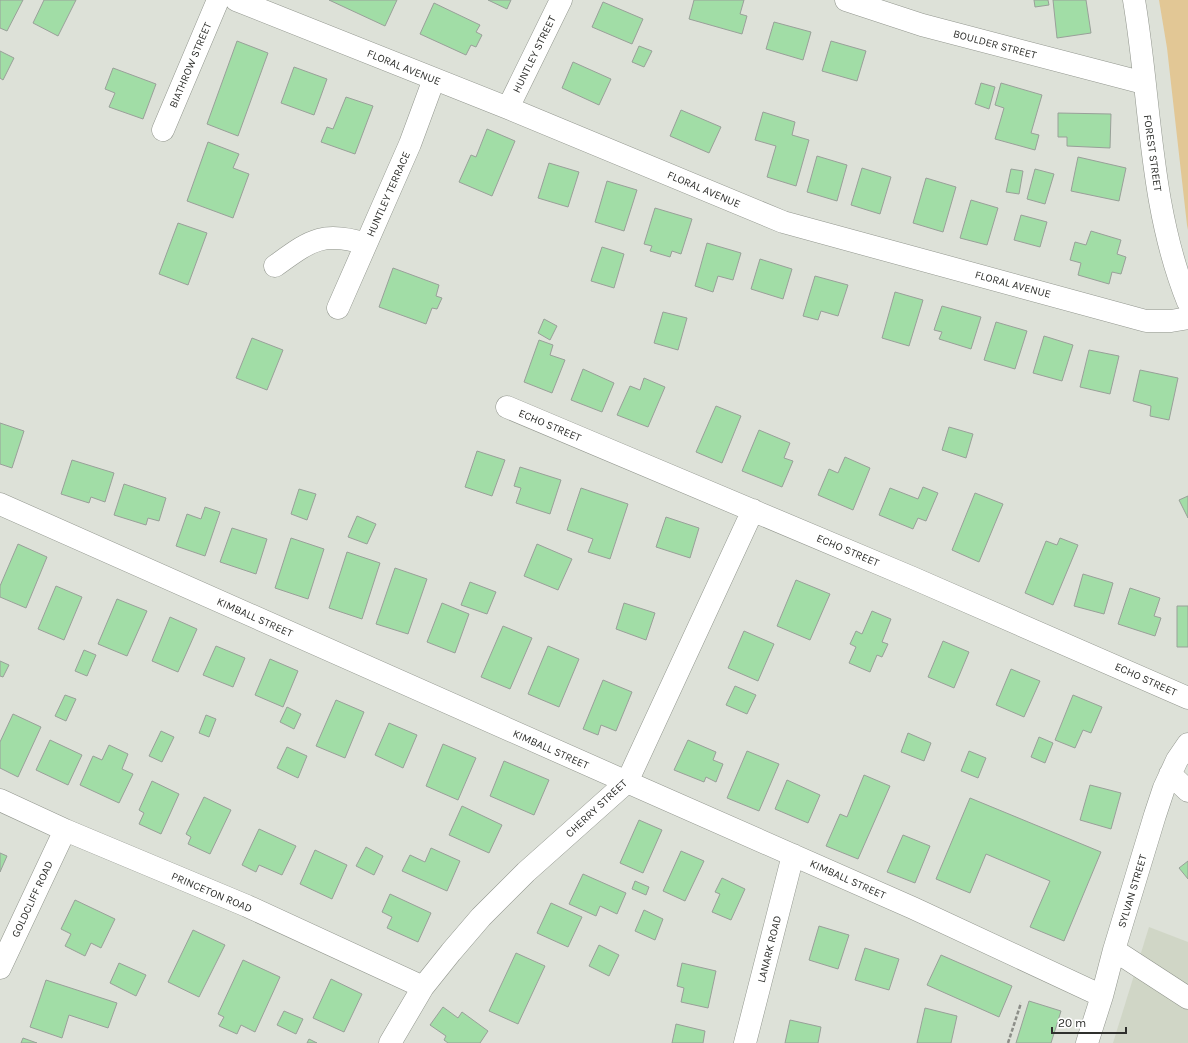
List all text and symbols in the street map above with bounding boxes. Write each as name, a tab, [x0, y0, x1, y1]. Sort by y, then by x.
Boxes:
street label: HUNTLEY STREET	[510, 13, 559, 95]
street label: BIATHROW STREET	[167, 20, 215, 110]
street label: BOULDER STREET	[952, 27, 1038, 62]
street label: FLORAL AVENUE	[365, 47, 442, 88]
street label: FOREST STREET	[1141, 114, 1164, 193]
street label: HUNTLEY TERRACE	[364, 150, 413, 239]
street label: FLORAL AVENUE	[665, 168, 742, 211]
street label: FLORAL AVENUE	[973, 268, 1052, 301]
street label: ECHO STREET	[517, 406, 584, 445]
street label: ECHO STREET	[815, 531, 882, 570]
street label: KIMBALL STREET	[215, 595, 295, 640]
street label: ECHO STREET	[1113, 660, 1179, 699]
street label: KIMBALL STREET	[511, 727, 591, 772]
street label: CHERRY STREET	[563, 776, 630, 840]
street label: SYLVAN STREET	[1115, 852, 1150, 929]
street label: KIMBALL STREET	[808, 857, 888, 902]
street label: GOLDCLIFF ROAD	[9, 859, 56, 940]
street label: PRINCETON ROAD	[169, 870, 254, 915]
street label: LANARK ROAD	[755, 914, 784, 984]
scale bar	[1052, 1009, 1126, 1035]
text: 20 m	[1058, 1016, 1086, 1030]

